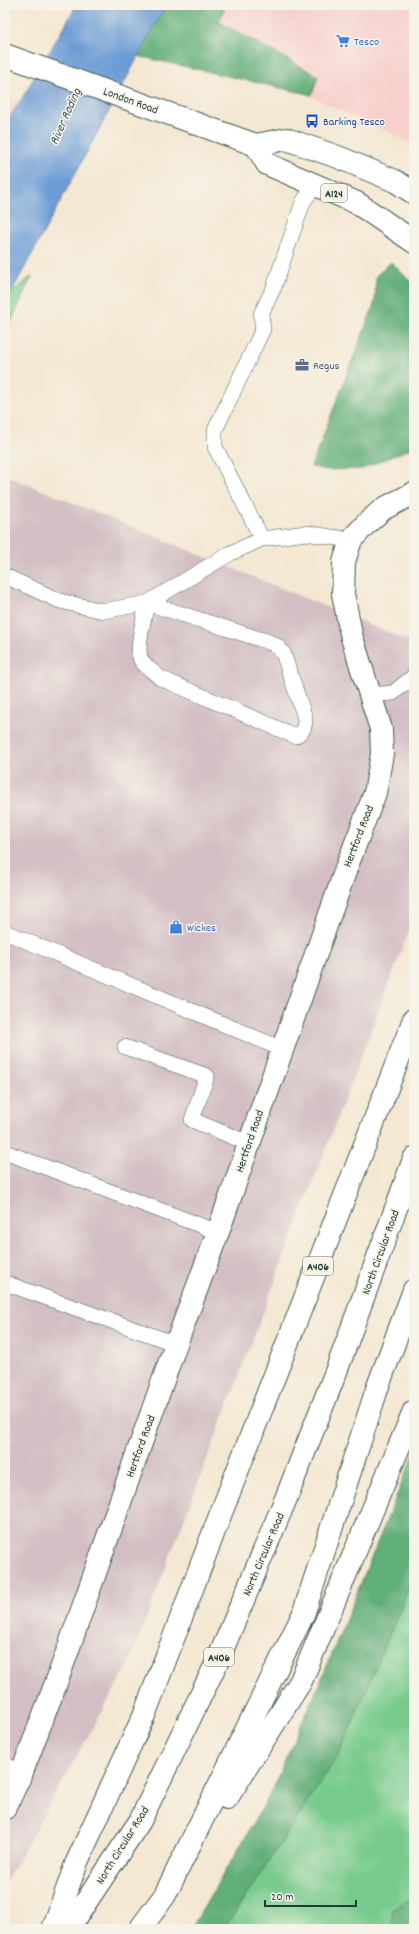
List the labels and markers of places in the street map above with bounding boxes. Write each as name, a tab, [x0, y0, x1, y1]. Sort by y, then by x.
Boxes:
supermarket icon: Tesco	[335, 33, 351, 49]
place label: Tesco	[354, 34, 379, 51]
bus stop icon: Barking Tesco	[304, 113, 320, 129]
place label: Barking Tesco	[323, 114, 385, 131]
office icon: Regus	[294, 357, 310, 373]
place label: Regus	[313, 358, 340, 375]
shop icon: Wickes	[168, 919, 184, 935]
place label: Wickes	[187, 920, 216, 937]

